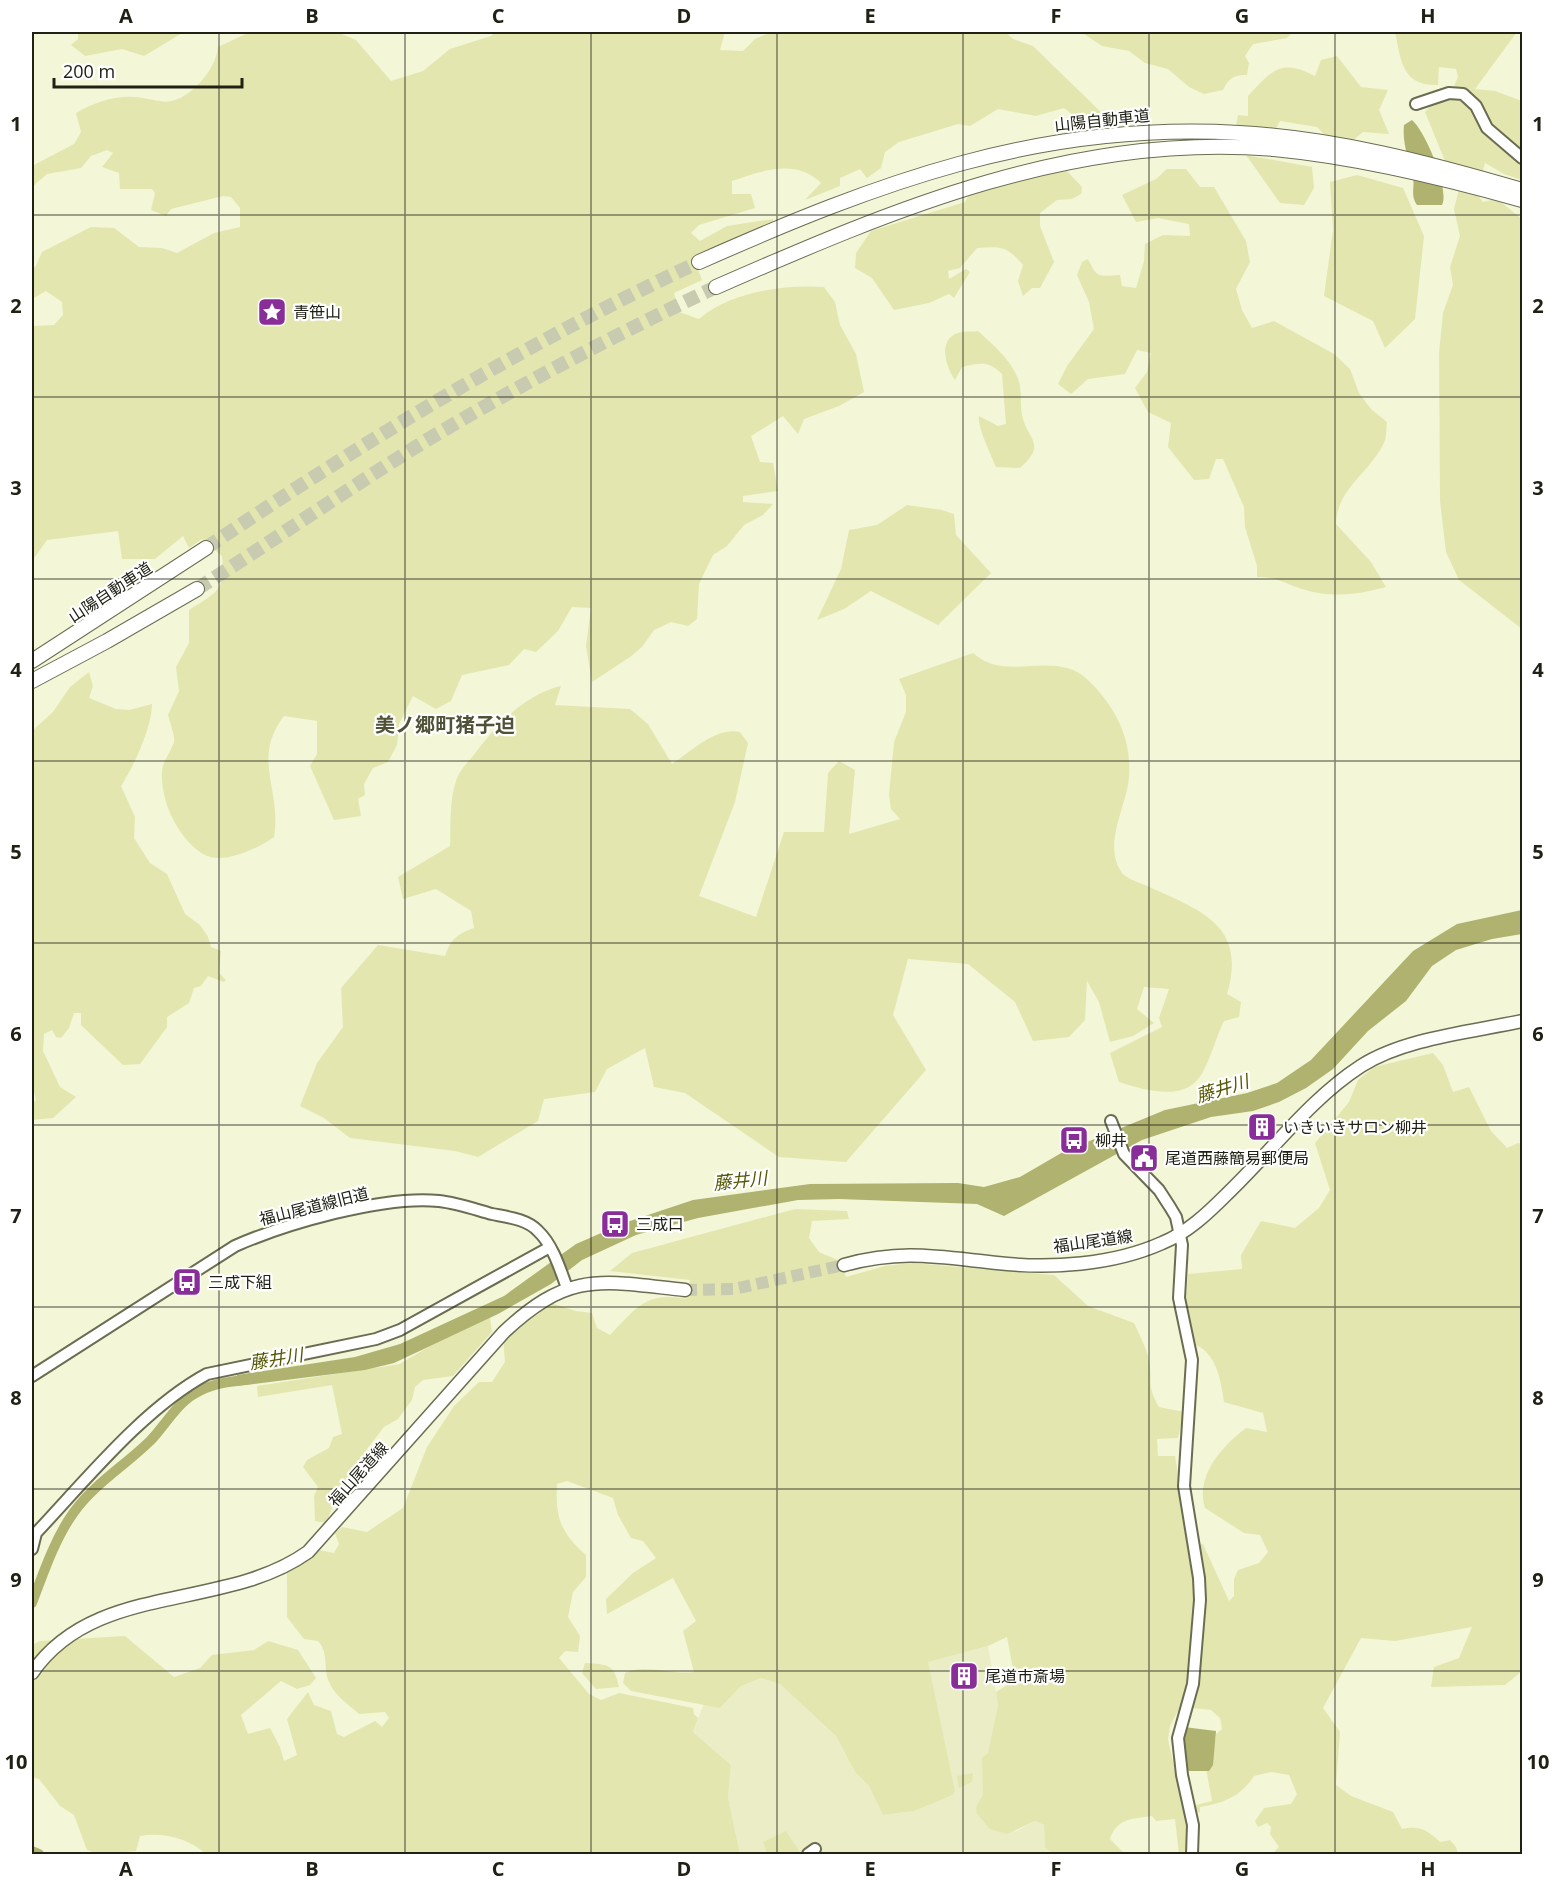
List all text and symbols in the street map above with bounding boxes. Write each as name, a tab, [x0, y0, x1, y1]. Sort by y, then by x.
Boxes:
text: A	[119, 2, 133, 29]
text: B	[305, 2, 319, 29]
text: C	[492, 2, 505, 29]
text: D	[677, 2, 691, 29]
text: E	[864, 2, 876, 29]
text: F	[1051, 2, 1061, 29]
text: G	[1235, 2, 1249, 29]
text: H	[1420, 2, 1436, 29]
scale bar	[54, 51, 242, 89]
text: 200 m	[63, 59, 115, 83]
street label: 山陽自動車道	[1053, 104, 1151, 136]
text: 1	[10, 110, 22, 137]
text: 1	[1532, 110, 1544, 137]
text: 2	[10, 292, 22, 319]
text: 2	[1532, 292, 1544, 319]
place icon: 青笹山	[256, 296, 288, 328]
place label: 青笹山	[293, 301, 341, 323]
text: 3	[10, 474, 22, 501]
text: 3	[1532, 474, 1544, 501]
street label: 山陽自動車道	[64, 557, 156, 627]
text: 4	[10, 656, 22, 683]
text: 4	[1532, 656, 1544, 683]
district label: 美ノ郷町猪子迫	[375, 711, 515, 738]
text: 5	[10, 838, 22, 865]
text: 5	[1532, 838, 1544, 865]
text: 6	[10, 1020, 22, 1047]
text: 6	[1532, 1020, 1544, 1047]
water label: 藤井川	[1193, 1068, 1253, 1107]
building icon: いきいきサロン柳井	[1246, 1111, 1278, 1143]
place label: いきいきサロン柳井	[1283, 1116, 1427, 1138]
bus stop icon: 柳井	[1058, 1124, 1090, 1156]
place label: 柳井	[1095, 1129, 1127, 1151]
public building icon: 尾道西藤簡易郵便局	[1128, 1142, 1160, 1174]
place label: 尾道西藤簡易郵便局	[1165, 1147, 1309, 1169]
water label: 藤井川	[712, 1165, 770, 1195]
street label: 福山尾道線旧道	[257, 1182, 371, 1230]
text: 7	[10, 1202, 22, 1229]
text: 7	[1532, 1202, 1544, 1229]
bus stop icon: 三成口	[599, 1208, 631, 1240]
place label: 三成口	[636, 1213, 684, 1235]
street label: 福山尾道線	[1052, 1225, 1134, 1257]
bus stop icon: 三成下組	[171, 1266, 203, 1298]
place label: 三成下組	[208, 1271, 272, 1293]
water label: 藤井川	[247, 1342, 307, 1374]
text: 8	[10, 1384, 22, 1411]
text: 8	[1532, 1384, 1544, 1411]
street label: 福山尾道線	[323, 1437, 393, 1511]
text: 9	[10, 1566, 22, 1593]
text: 9	[1532, 1566, 1544, 1593]
building icon: 尾道市斎場	[948, 1660, 980, 1692]
place label: 尾道市斎場	[985, 1665, 1065, 1687]
text: 10	[5, 1748, 27, 1775]
text: 10	[1527, 1748, 1549, 1775]
text: A	[119, 1855, 133, 1882]
text: B	[305, 1855, 319, 1882]
text: C	[492, 1855, 505, 1882]
text: D	[677, 1855, 691, 1882]
text: E	[864, 1855, 876, 1882]
text: F	[1051, 1855, 1061, 1882]
text: G	[1235, 1855, 1249, 1882]
text: H	[1420, 1855, 1436, 1882]

